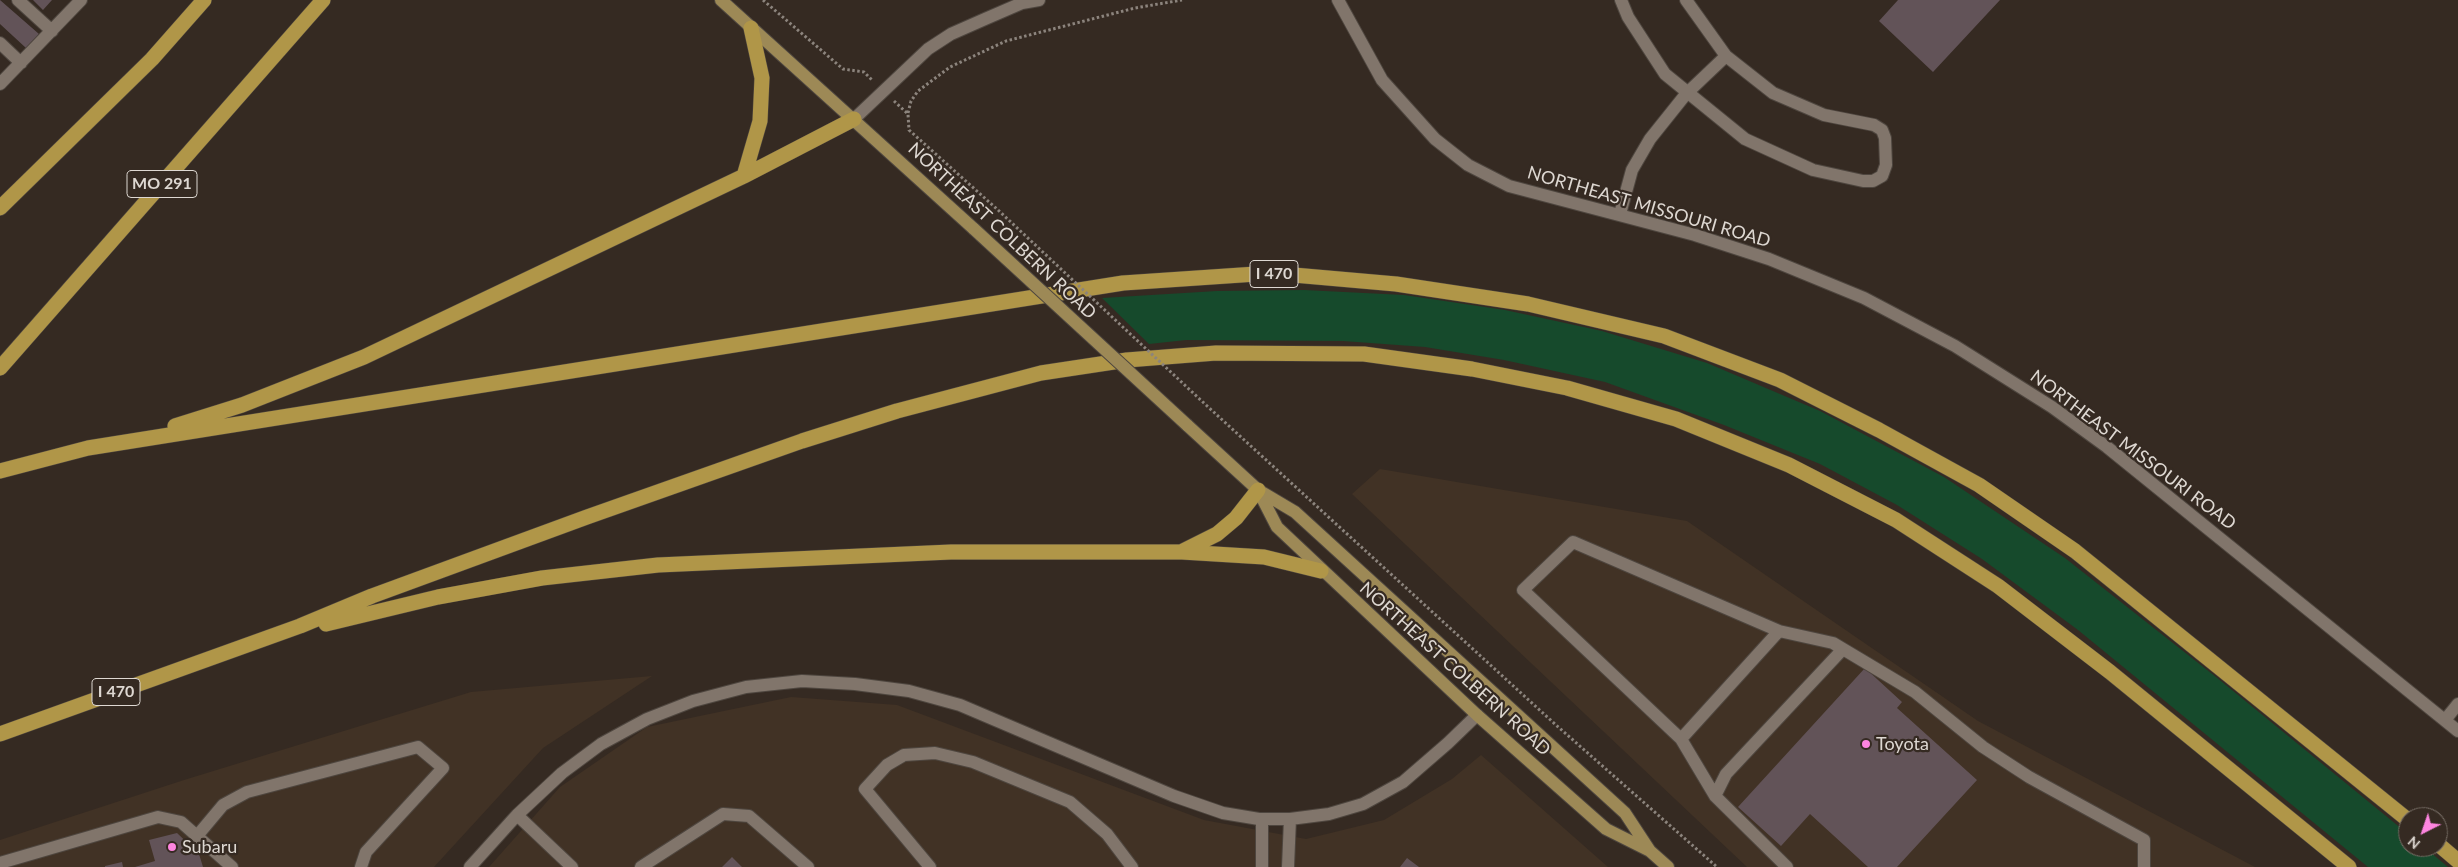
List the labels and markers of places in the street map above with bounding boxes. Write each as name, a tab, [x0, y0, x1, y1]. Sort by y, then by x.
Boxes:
place label: Toyota	[1876, 733, 1929, 755]
marker: Toyota	[1860, 738, 1872, 750]
place label: Subaru	[182, 836, 237, 858]
marker: Subaru	[166, 841, 178, 853]

